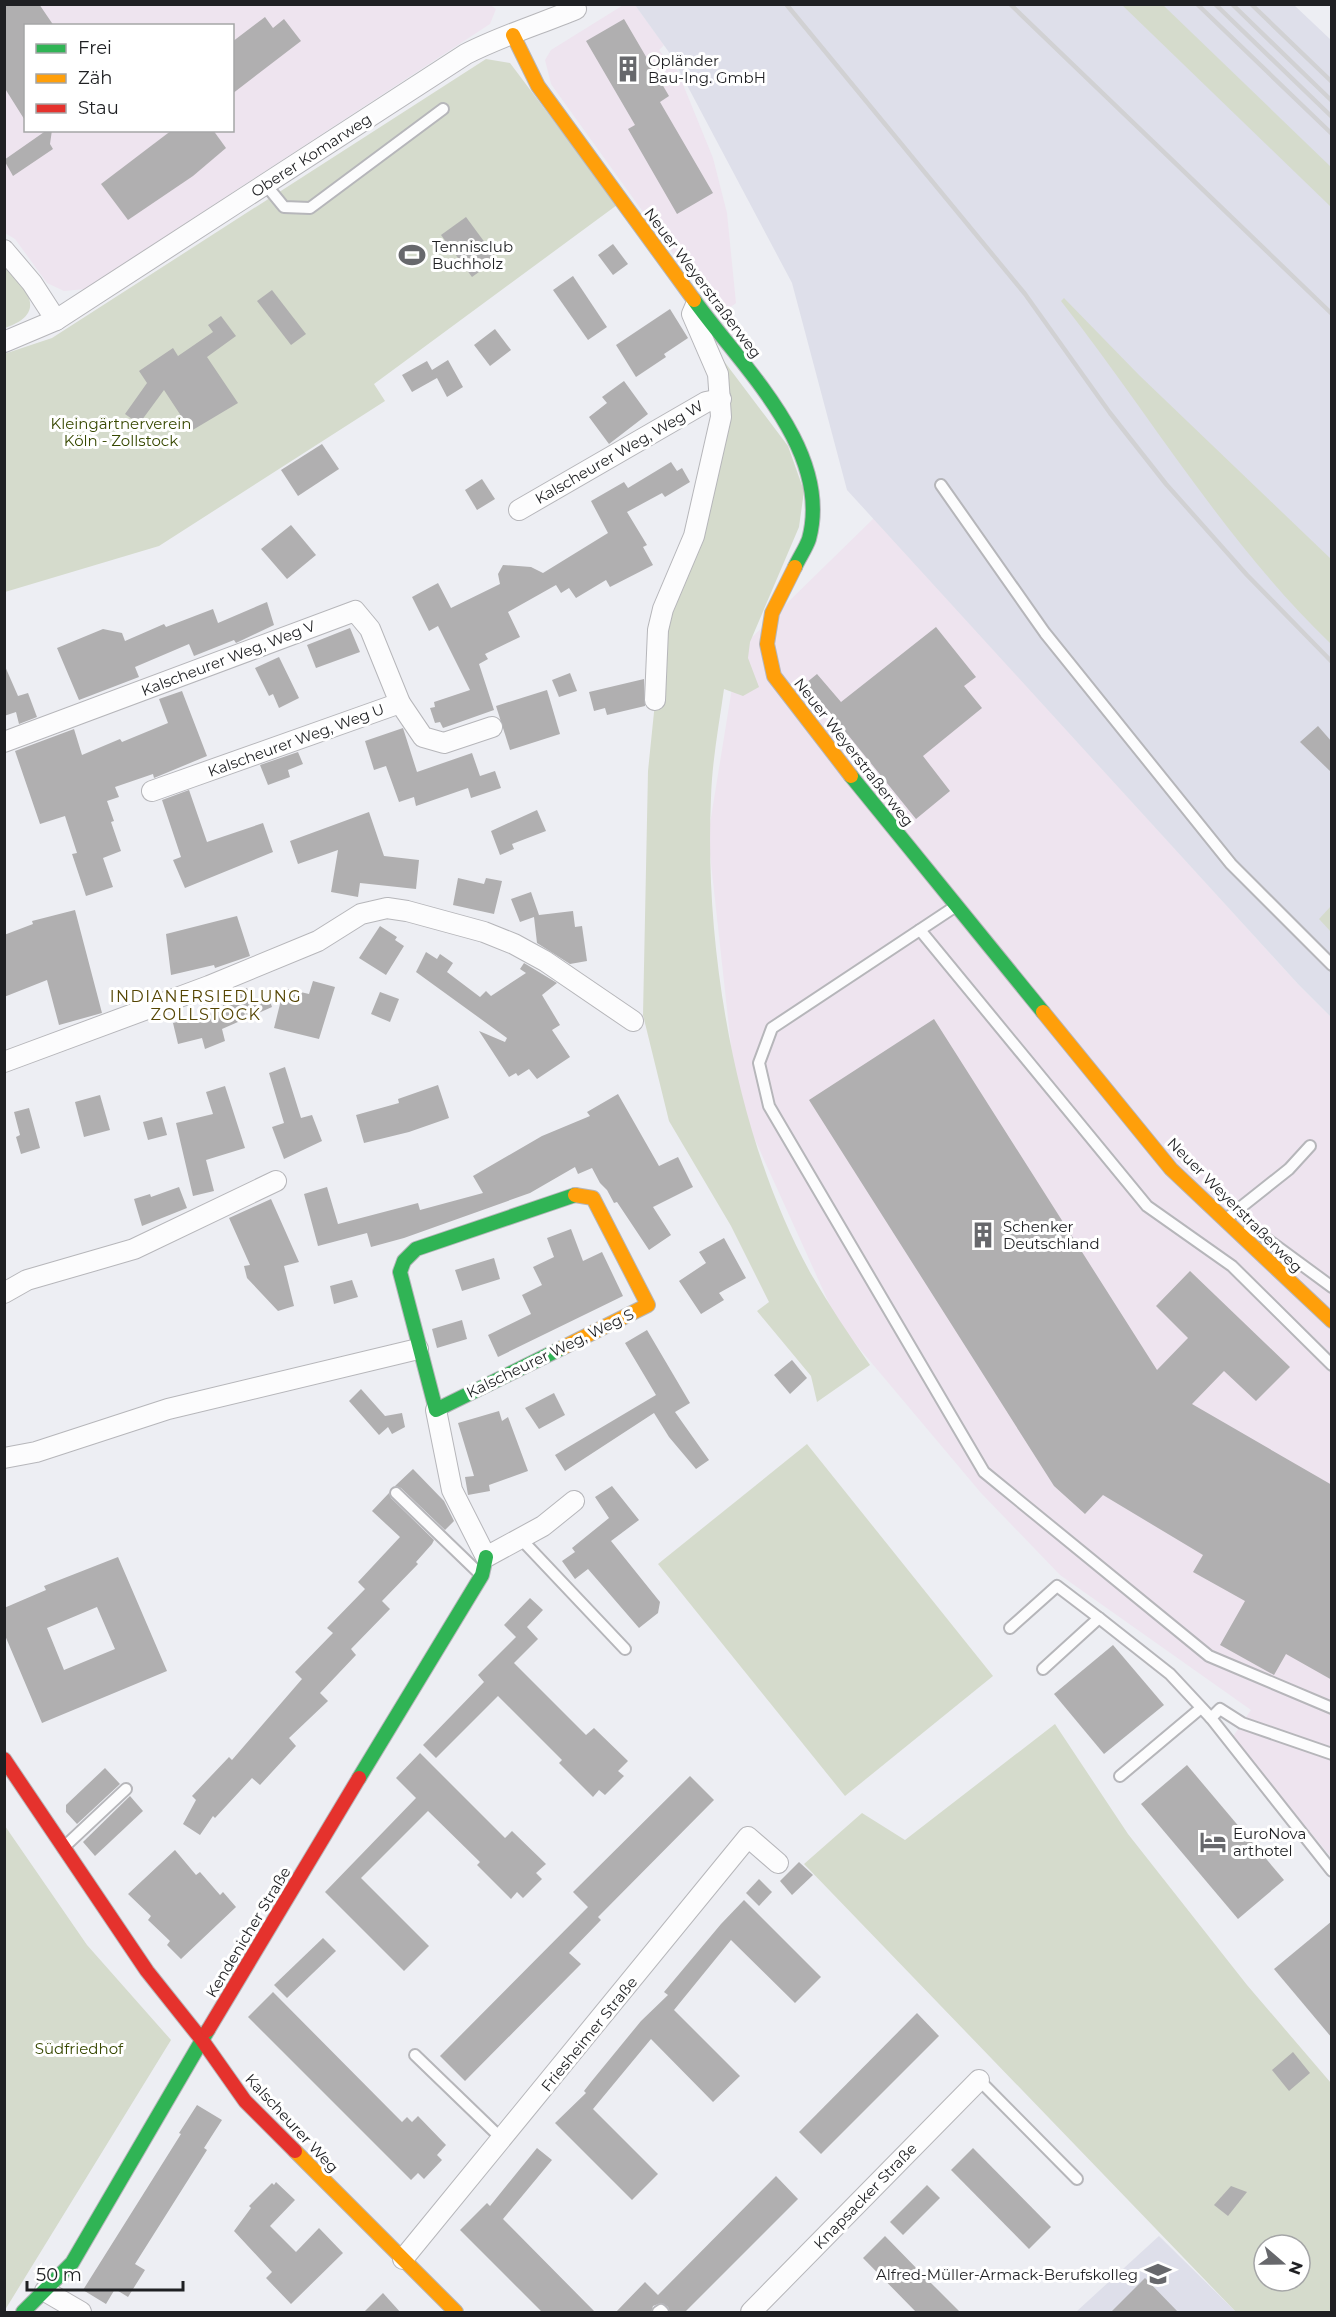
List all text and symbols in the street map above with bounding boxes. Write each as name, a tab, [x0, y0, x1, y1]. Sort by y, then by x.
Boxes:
legend	[24, 24, 234, 132]
text: Frei	[78, 37, 112, 59]
place label: Opländer Bau-Ing. GmbH	[648, 51, 766, 87]
building icon: Opländer Bau-Ing. GmbH	[613, 54, 643, 84]
text: Zäh	[78, 67, 113, 89]
text: Stau	[78, 97, 119, 119]
street label: Oberer Komarweg	[247, 109, 375, 201]
street label: Neuer Weyerstraßerweg	[640, 204, 766, 362]
place label: Tennisclub Buchholz	[432, 237, 513, 273]
sports icon: Tennisclub Buchholz	[397, 240, 427, 270]
street label: Kalscheurer Weg, Weg W	[531, 396, 707, 508]
park label: Kleingärtnerverein Köln - Zollstock	[51, 414, 191, 450]
street label: Kalscheurer Weg, Weg V	[138, 616, 318, 700]
street label: Neuer Weyerstraßerweg	[790, 674, 918, 830]
street label: Kalscheurer Weg, Weg U	[205, 699, 387, 781]
district label: INDIANERSIEDLUNG ZOLLSTOCK	[110, 987, 302, 1024]
street label: Neuer Weyerstraßerweg	[1163, 1133, 1307, 1277]
place label: Schenker Deutschland	[1003, 1217, 1100, 1253]
building icon: Schenker Deutschland	[968, 1220, 998, 1250]
street label: Kalscheurer Weg, Weg S	[463, 1304, 637, 1402]
place label: EuroNova arthotel	[1233, 1824, 1306, 1860]
hotel icon: EuroNova arthotel	[1198, 1827, 1228, 1857]
street label: Kendenicher Straße	[201, 1863, 295, 2001]
street label: Friesheimer Straße	[537, 1973, 641, 2095]
park label: Südfriedhof	[35, 2039, 124, 2058]
street label: Kalscheurer Weg	[241, 2070, 343, 2176]
street label: Knapsacker Straße	[809, 2139, 921, 2253]
north arrow	[1252, 2233, 1312, 2293]
scale bar	[27, 2254, 183, 2292]
school or university icon: Alfred-Müller-Armack-Berufskolleg	[1143, 2259, 1173, 2289]
text: N	[1284, 2259, 1307, 2277]
text: 50 m	[36, 2264, 82, 2286]
place label: Alfred-Müller-Armack-Berufskolleg	[876, 2265, 1138, 2284]

